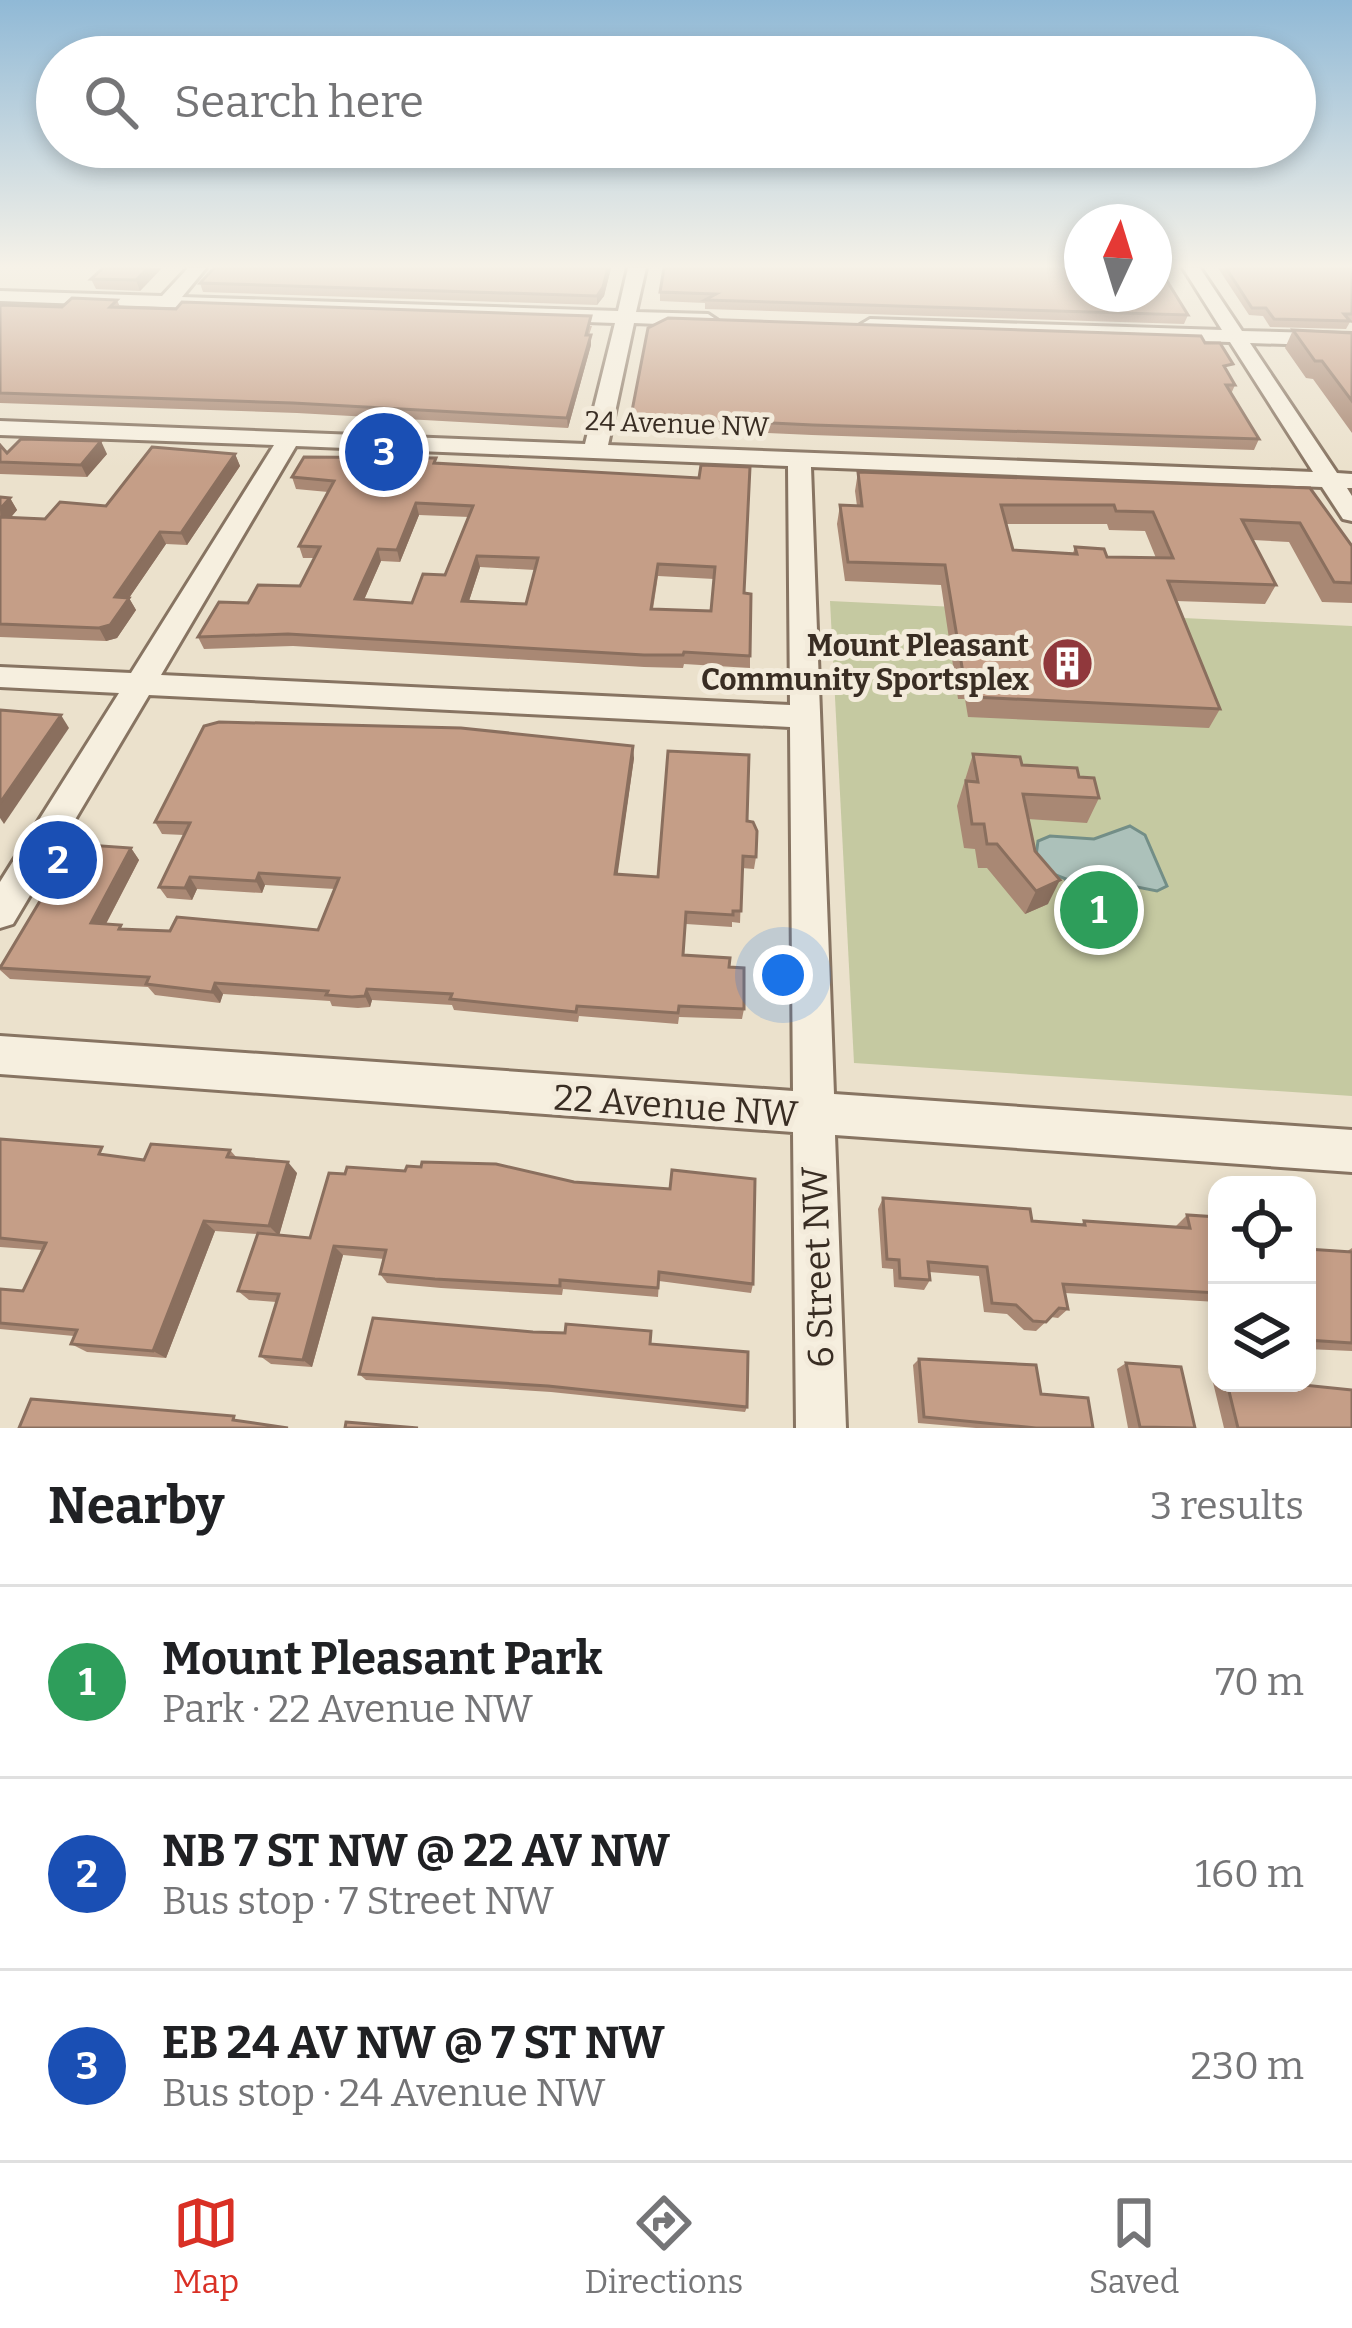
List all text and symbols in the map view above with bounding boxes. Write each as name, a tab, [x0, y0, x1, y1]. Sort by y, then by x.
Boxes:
search box	[36, 36, 1316, 168]
icon: search	[78, 69, 144, 135]
text: Search here	[174, 75, 424, 129]
north arrow	[1064, 204, 1172, 312]
street label: 24 Avenue NW	[584, 405, 770, 443]
pin: 3	[345, 407, 423, 497]
place label: Mount Pleasant Community Sportsplex	[701, 628, 1029, 698]
building icon: Mount Pleasant Community Sportsplex	[1040, 635, 1096, 691]
pin: 2	[19, 815, 97, 905]
pin: 1	[1060, 865, 1138, 955]
your location	[753, 945, 813, 1005]
street label: 22 Avenue NW	[552, 1076, 800, 1136]
street label: 6 Street NW	[792, 1165, 844, 1368]
map controls	[1208, 1176, 1316, 1392]
button: locate	[1208, 1176, 1316, 1284]
button: layers	[1208, 1284, 1316, 1392]
text: Nearby	[48, 1475, 224, 1537]
text: 3 results	[1150, 1483, 1304, 1529]
text: Mount Pleasant Park	[162, 1632, 602, 1686]
text: 1	[79, 1659, 95, 1705]
text: 70 m	[1215, 1659, 1304, 1705]
text: Park · 22 Avenue NW	[162, 1686, 533, 1732]
text: NB 7 ST NW @ 22 AV NW	[162, 1824, 670, 1878]
text: 2	[76, 1851, 98, 1897]
text: 160 m	[1195, 1851, 1304, 1897]
text: Bus stop · 7 Street NW	[162, 1878, 554, 1924]
text: EB 24 AV NW @ 7 ST NW	[162, 2016, 665, 2070]
text: 3	[76, 2043, 98, 2089]
text: 230 m	[1191, 2043, 1304, 2089]
text: Bus stop · 24 Avenue NW	[162, 2070, 605, 2116]
tab: Map	[173, 2190, 239, 2302]
tab: Directions	[585, 2190, 743, 2302]
tab: Saved	[1089, 2190, 1179, 2302]

